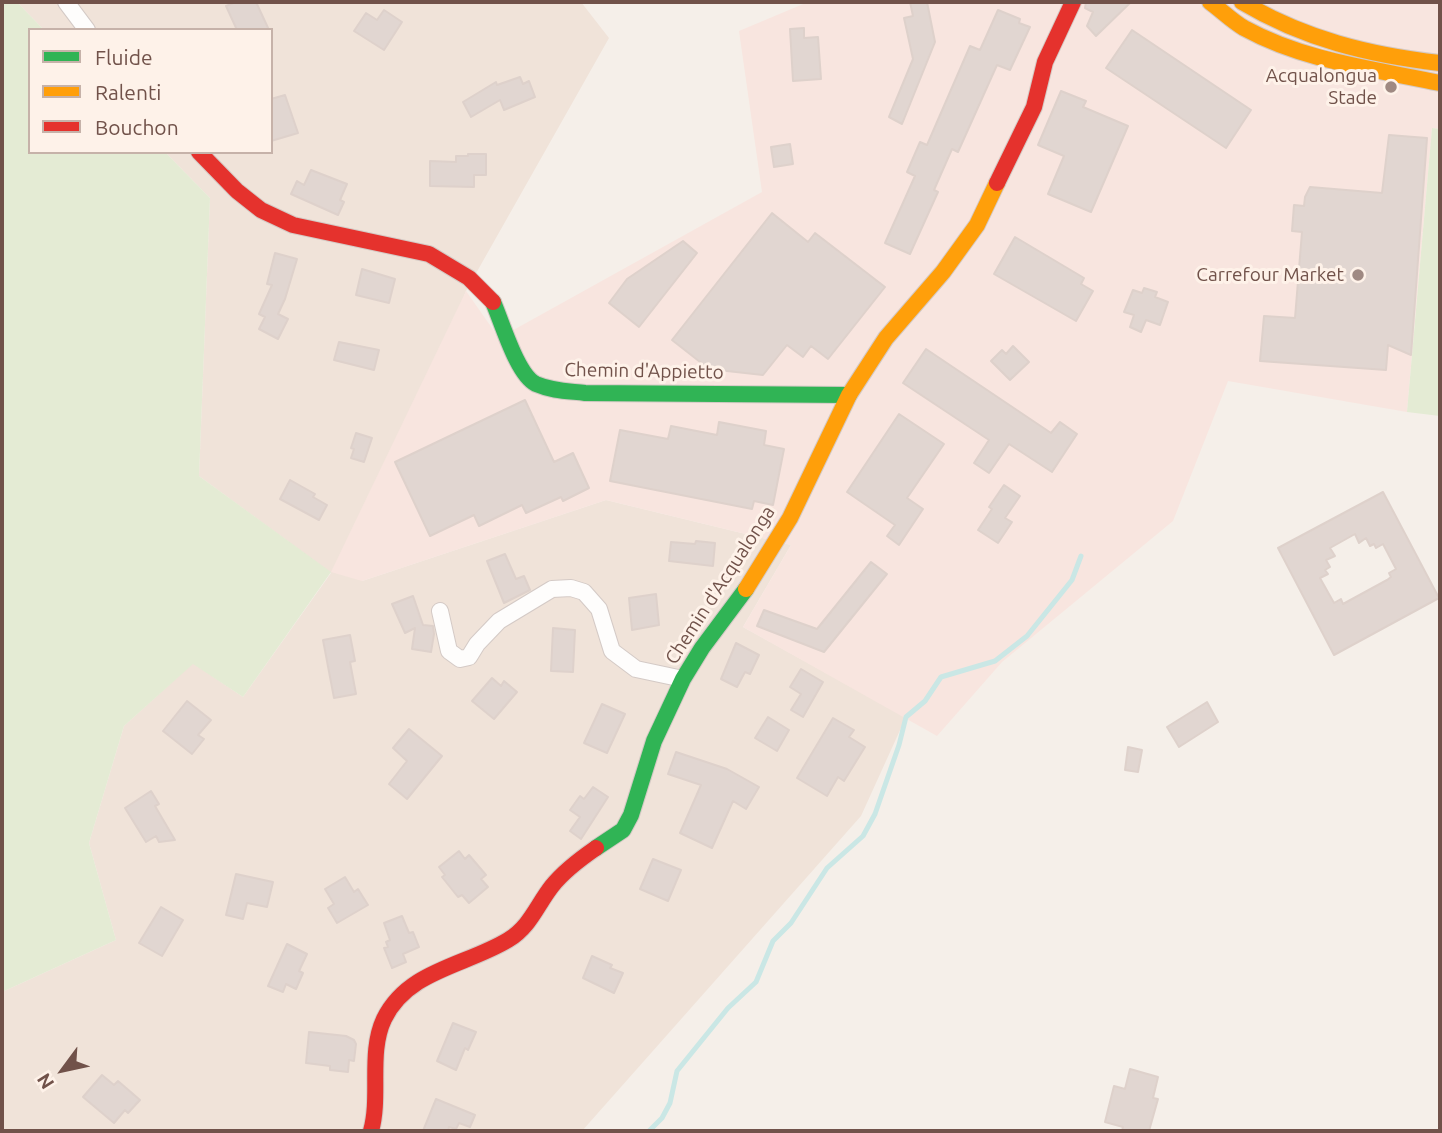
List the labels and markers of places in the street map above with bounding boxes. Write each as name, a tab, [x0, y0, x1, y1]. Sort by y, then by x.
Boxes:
place label: Acqualongua Stade	[1266, 65, 1377, 109]
marker: Acqualongua Stade	[1383, 79, 1399, 95]
place label: Carrefour Market	[1196, 264, 1344, 286]
marker: Carrefour Market	[1350, 267, 1366, 283]

